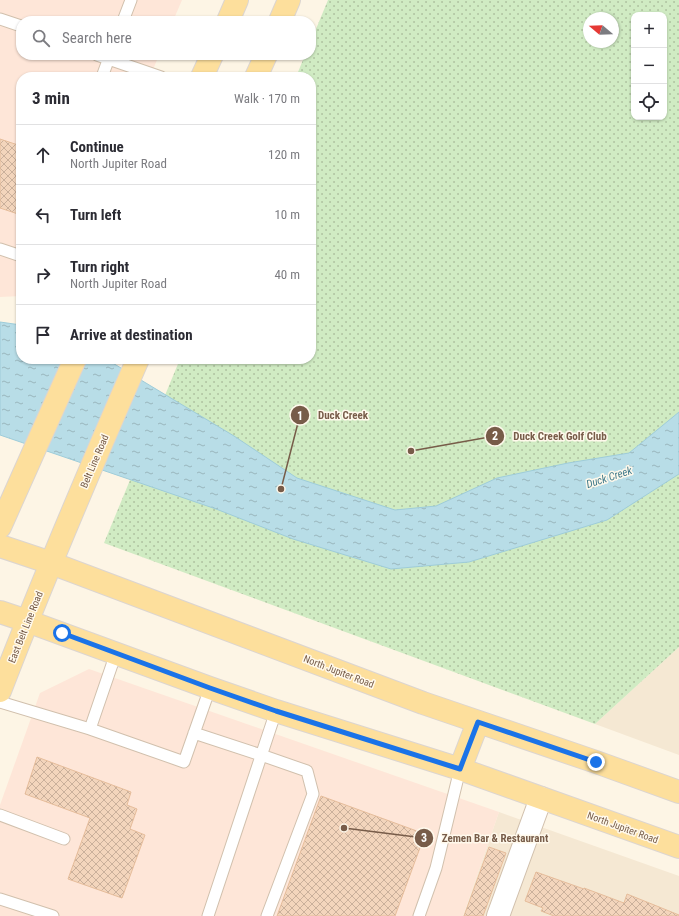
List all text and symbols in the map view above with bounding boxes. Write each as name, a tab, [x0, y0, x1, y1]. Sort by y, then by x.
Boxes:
north arrow	[583, 12, 619, 48]
map controls	[631, 12, 667, 120]
button: +	[631, 12, 667, 48]
search box	[16, 16, 316, 60]
icon: search	[30, 27, 52, 49]
text: Search here	[62, 29, 132, 47]
button: −	[631, 48, 667, 84]
button: locate	[631, 84, 667, 120]
text: 3 min	[32, 88, 70, 108]
text: Walk · 170 m	[234, 91, 300, 106]
text: Continue	[70, 138, 124, 156]
icon: ahead	[32, 144, 54, 166]
text: 120 m	[268, 147, 300, 162]
text: North Jupiter Road	[70, 156, 167, 171]
icon: left	[32, 204, 54, 226]
text: Turn left	[70, 206, 121, 224]
text: 10 m	[274, 207, 300, 222]
text: Turn right	[70, 258, 129, 276]
icon: right	[32, 264, 54, 286]
text: 40 m	[274, 267, 300, 282]
text: North Jupiter Road	[70, 276, 167, 291]
icon: arrive	[32, 324, 54, 346]
text: Arrive at destination	[70, 326, 193, 344]
callout: Duck Creek	[290, 404, 376, 427]
text: 1	[297, 409, 303, 423]
text: Duck Creek	[318, 409, 369, 422]
callout: Duck Creek Golf Club	[485, 424, 614, 447]
text: 2	[492, 429, 498, 443]
text: Duck Creek Golf Club	[513, 430, 607, 443]
street label: Belt Line Road	[78, 433, 111, 489]
water label: Duck Creek	[585, 464, 634, 491]
street label: East Belt Line Road	[6, 590, 45, 665]
route start	[53, 624, 71, 642]
street label: North Jupiter Road	[302, 653, 376, 690]
route end	[587, 753, 605, 771]
street label: North Jupiter Road	[586, 810, 660, 845]
callout: Zemen Bar & Restaurant	[414, 827, 556, 850]
text: 3	[421, 831, 427, 845]
text: Zemen Bar & Restaurant	[442, 832, 549, 845]

